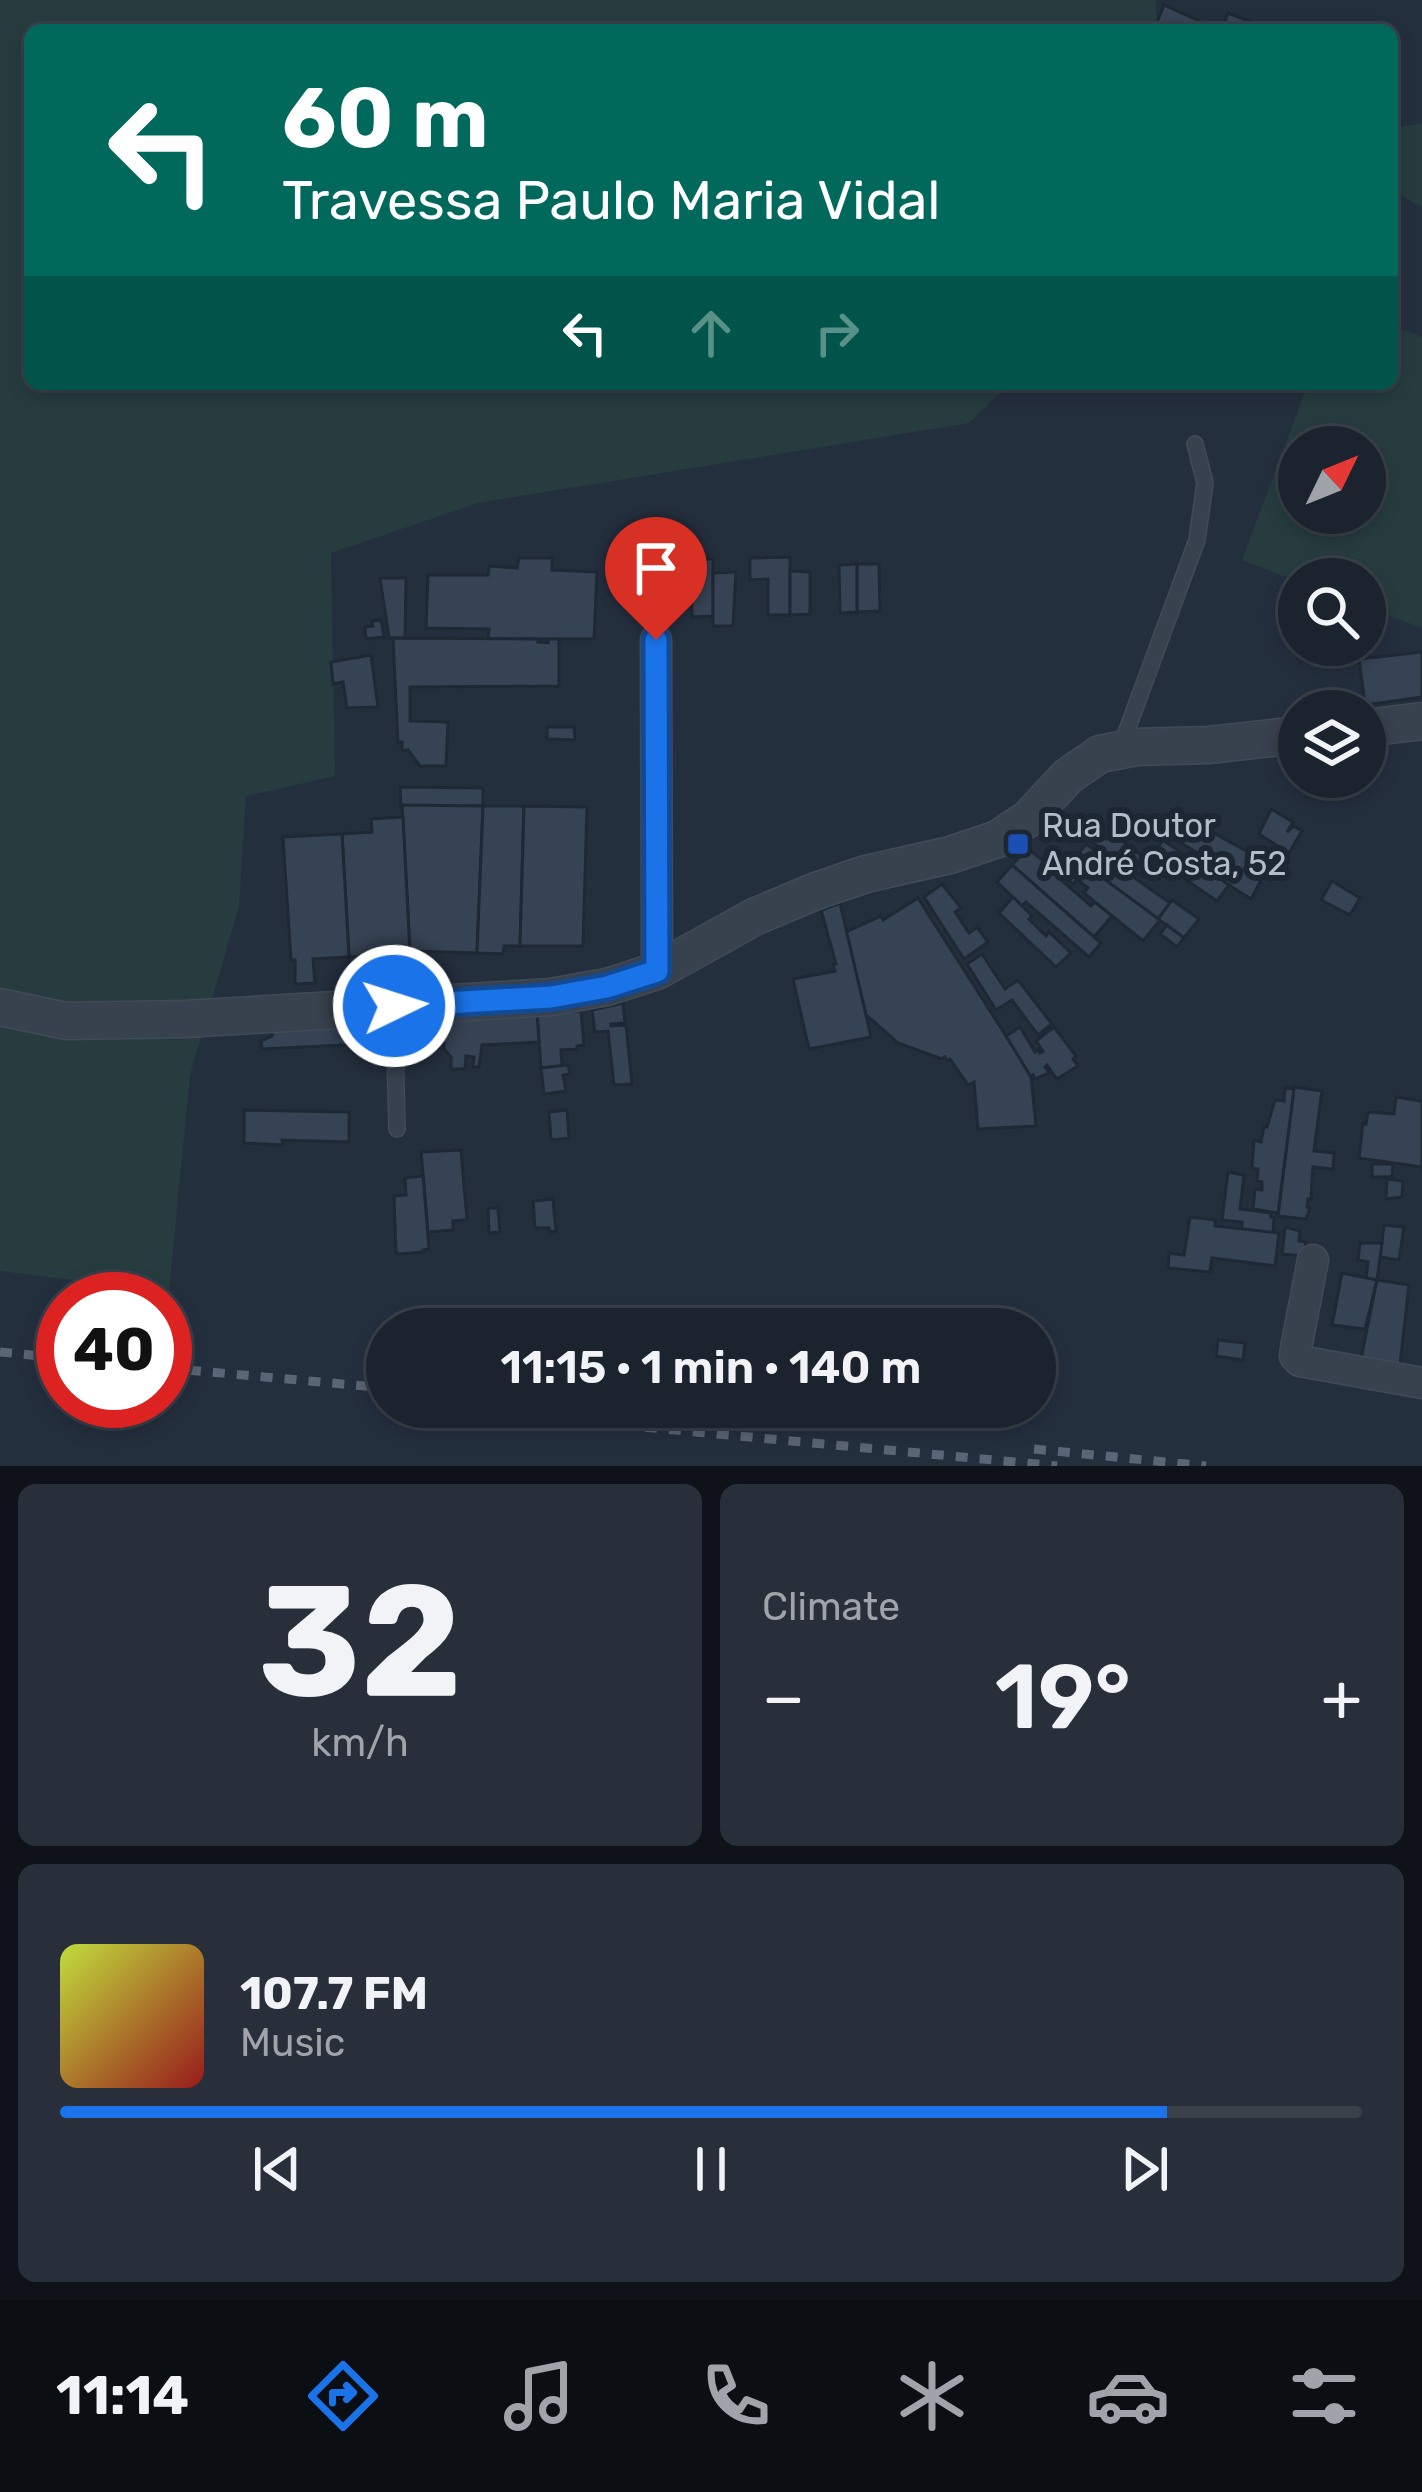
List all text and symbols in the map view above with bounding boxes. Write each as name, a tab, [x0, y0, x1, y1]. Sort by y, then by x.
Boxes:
text: 60 m	[282, 68, 489, 168]
icon: left	[84, 72, 240, 228]
text: Travessa Paulo Maria Vidal	[282, 169, 940, 233]
icon: left	[552, 300, 618, 366]
icon: ahead	[678, 300, 744, 366]
icon: right	[804, 300, 870, 366]
north arrow	[1278, 426, 1386, 534]
map controls	[1278, 426, 1386, 798]
pin	[605, 517, 707, 640]
icon: arrive	[623, 535, 689, 601]
button: search	[1278, 558, 1386, 666]
button: layers	[1278, 690, 1386, 798]
place label: Rua Doutor André Costa, 52	[1042, 806, 1287, 883]
marker: Rua Doutor André Costa, 52	[1005, 831, 1031, 857]
position arrow	[331, 943, 457, 1069]
speed limit sign: 40	[36, 1272, 192, 1428]
text: 11:15 · 1 min · 140 m	[500, 1341, 922, 1394]
text: 32	[258, 1549, 462, 1734]
text: Climate	[762, 1584, 900, 1630]
text: 19°	[995, 1644, 1131, 1751]
text: −	[762, 1658, 805, 1737]
text: +	[1321, 1658, 1362, 1737]
text: km/h	[311, 1720, 409, 1766]
text: 107.7 FM	[240, 1967, 428, 2020]
text: Music	[240, 2020, 345, 2066]
icon: previous	[244, 2136, 310, 2202]
icon: pause	[678, 2136, 744, 2202]
icon: next	[1112, 2136, 1178, 2202]
icon: directions	[301, 2354, 385, 2438]
icon: music	[497, 2354, 581, 2438]
icon: phone	[694, 2354, 778, 2438]
icon: climate	[890, 2354, 974, 2438]
icon: car	[1086, 2354, 1170, 2438]
icon: filters	[1282, 2354, 1366, 2438]
text: 11:14	[56, 2364, 189, 2428]

